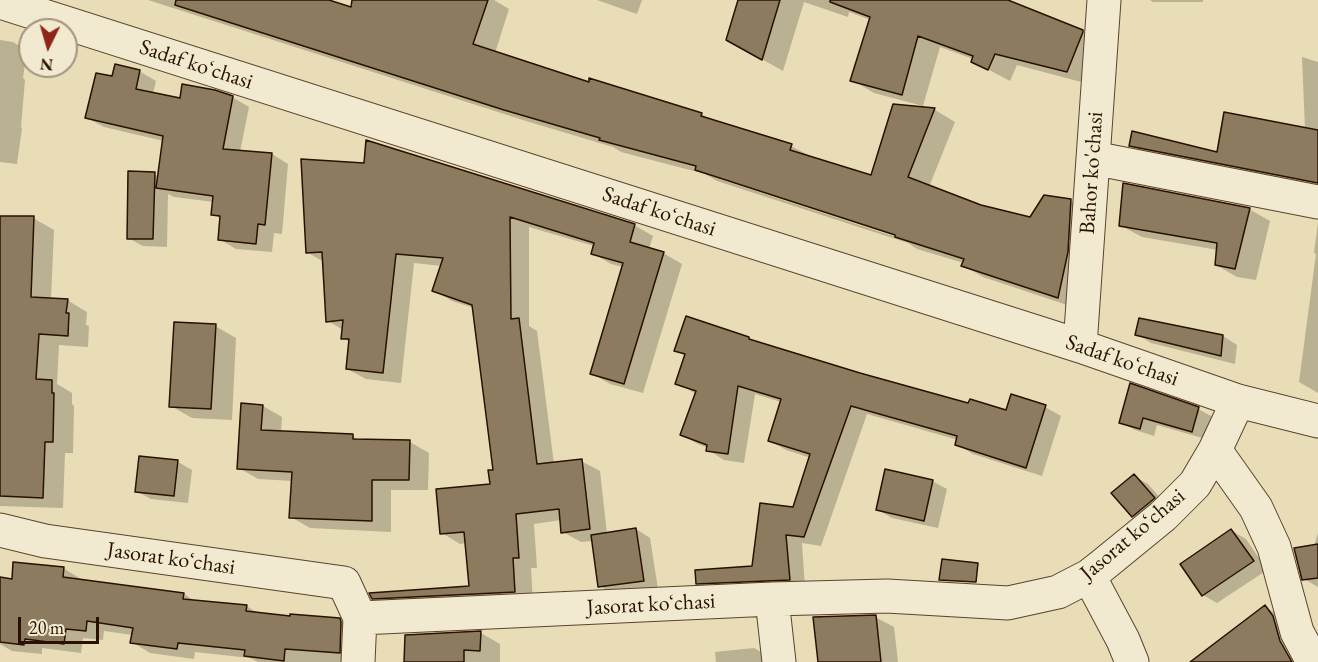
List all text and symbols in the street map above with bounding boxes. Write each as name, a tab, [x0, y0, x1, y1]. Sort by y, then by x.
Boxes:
north arrow	[18, 18, 78, 78]
street label: Sadaf koʻchasi	[136, 34, 256, 96]
text: N	[39, 53, 54, 75]
street label: Bahor ko'chasi	[1075, 111, 1109, 235]
street label: Sadaf koʻchasi	[599, 181, 719, 243]
street label: Sadaf koʻchasi	[1062, 329, 1182, 393]
street label: Jasorat koʻchasi	[1075, 483, 1191, 587]
street label: Jasorat koʻchasi	[105, 537, 237, 581]
street label: Jasorat koʻchasi	[586, 588, 716, 622]
scale bar	[21, 605, 102, 643]
text: 20 m	[29, 616, 64, 639]

